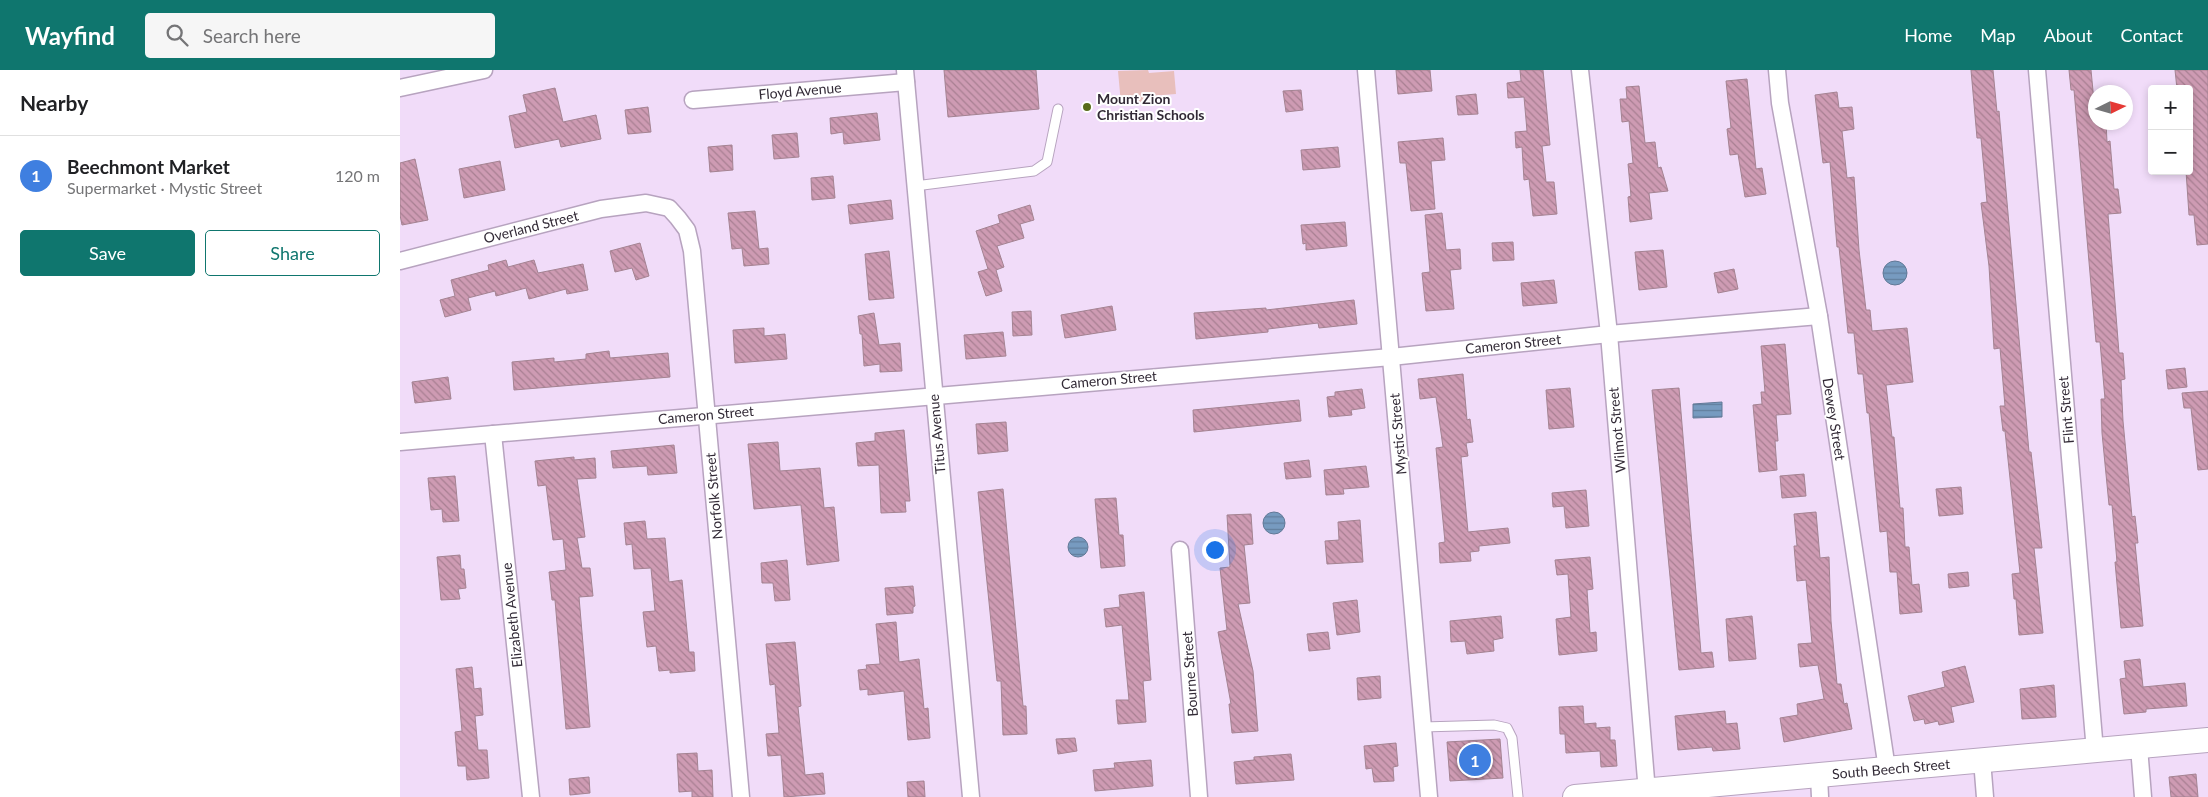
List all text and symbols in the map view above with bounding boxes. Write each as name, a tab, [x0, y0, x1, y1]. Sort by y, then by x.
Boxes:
search box	[145, 13, 495, 58]
text: Wayfind	[25, 21, 115, 50]
icon: search	[163, 21, 191, 49]
text: Search here	[203, 24, 301, 47]
text: Home	[1904, 24, 1952, 46]
text: Map	[1980, 24, 2016, 46]
text: About	[2044, 24, 2093, 46]
text: Contact	[2121, 24, 2183, 46]
street label: Floyd Avenue	[758, 78, 842, 103]
north arrow	[2088, 85, 2133, 130]
map controls	[2148, 85, 2193, 175]
button: +	[2148, 85, 2193, 130]
text: Nearby	[20, 90, 88, 115]
place label: Mount Zion Christian Schools	[1097, 90, 1205, 123]
marker: Mount Zion Christian Schools	[1081, 101, 1093, 113]
button: −	[2148, 130, 2193, 175]
text: Beechmont Market	[67, 155, 230, 178]
text: 1	[31, 166, 41, 185]
text: 120 m	[335, 166, 380, 185]
text: Supermarket · Mystic Street	[67, 178, 262, 197]
street label: Overland Street	[482, 207, 580, 247]
button: Save	[20, 230, 195, 276]
button: Share	[205, 230, 380, 276]
street label: Cameron Street	[1464, 330, 1562, 357]
street label: Cameron Street	[1060, 367, 1158, 392]
street label: Dewey Street	[1820, 376, 1849, 461]
street label: Flint Street	[2054, 376, 2077, 444]
street label: Wilmot Street	[1604, 387, 1629, 474]
street label: Titus Avenue	[925, 393, 948, 475]
street label: Mystic Street	[1385, 393, 1410, 476]
street label: Cameron Street	[657, 402, 755, 427]
street label: Norfolk Street	[701, 452, 726, 540]
your location	[1202, 537, 1228, 563]
street label: Elizabeth Avenue	[498, 562, 525, 668]
street label: Bourne Street	[1178, 631, 1201, 717]
pin: 1	[1459, 741, 1491, 779]
street label: South Beech Street	[1831, 755, 1951, 782]

